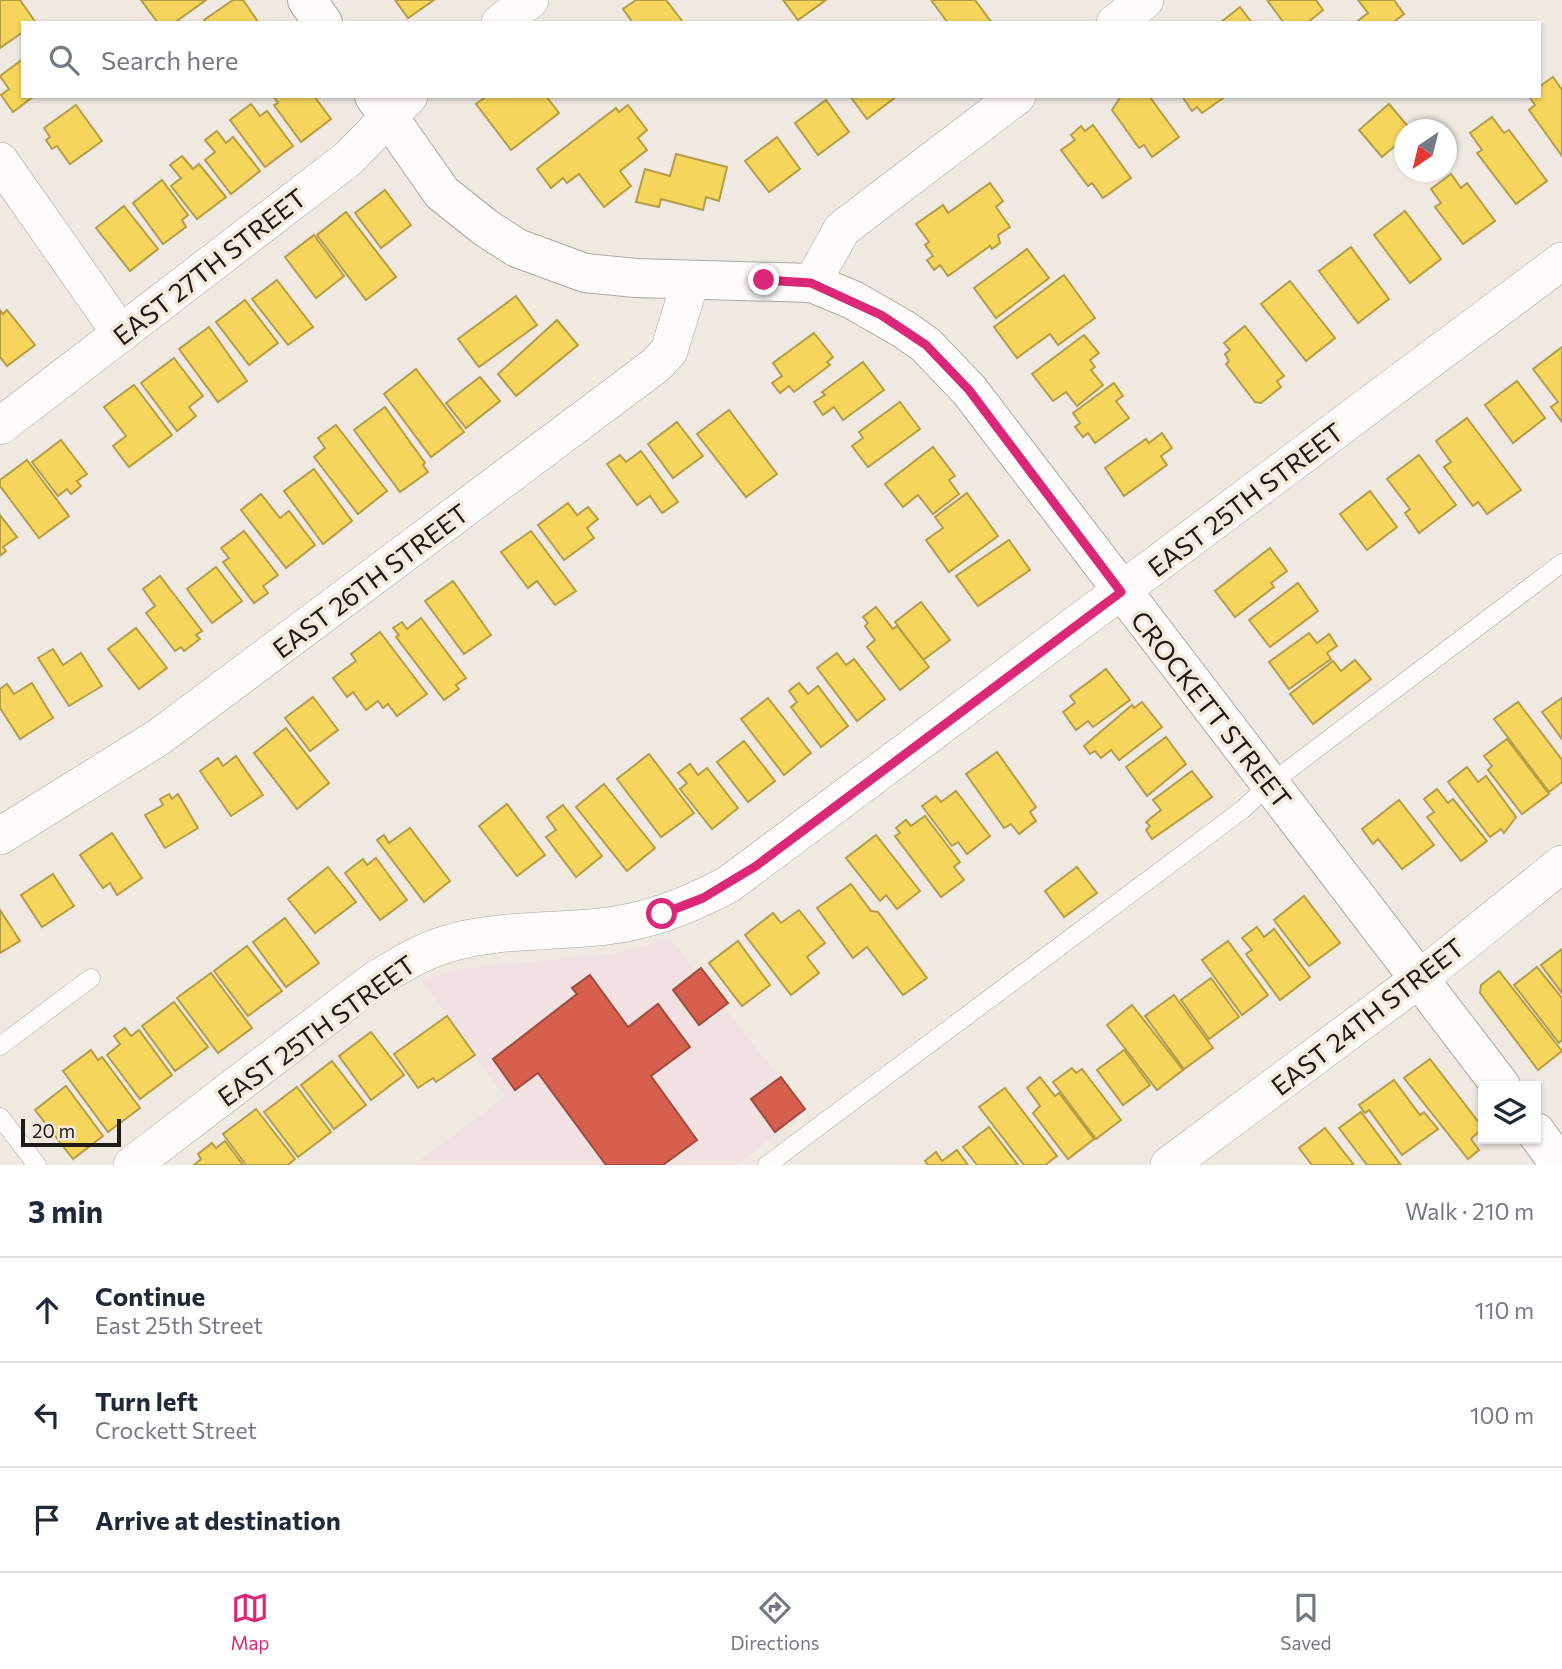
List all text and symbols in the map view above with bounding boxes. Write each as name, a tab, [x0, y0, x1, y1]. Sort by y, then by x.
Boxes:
search box	[21, 21, 1541, 98]
icon: search	[45, 41, 83, 79]
text: Search here	[101, 44, 239, 75]
north arrow	[1394, 119, 1457, 182]
street label: EAST 27TH STREET	[107, 181, 311, 351]
route end	[748, 264, 779, 295]
street label: EAST 25TH STREET	[1141, 416, 1349, 582]
street label: EAST 26TH STREET	[266, 496, 474, 664]
street label: CROCKETT STREET	[1125, 604, 1299, 814]
route start	[646, 898, 677, 929]
street label: EAST 24TH STREET	[1264, 931, 1470, 1101]
street label: EAST 25TH STREET	[211, 948, 421, 1112]
map controls	[1478, 1081, 1541, 1144]
button: layers	[1478, 1081, 1541, 1144]
scale bar	[21, 1116, 121, 1148]
text: 20 m	[32, 1119, 75, 1142]
text: 3 min	[28, 1192, 103, 1229]
text: Walk · 210 m	[1405, 1197, 1534, 1225]
text: Continue	[95, 1280, 205, 1311]
icon: ahead	[28, 1291, 66, 1329]
text: 110 m	[1475, 1296, 1534, 1324]
text: East 25th Street	[95, 1311, 263, 1339]
text: Turn left	[95, 1385, 198, 1416]
icon: left	[28, 1396, 66, 1434]
text: 100 m	[1470, 1401, 1534, 1429]
text: Crockett Street	[95, 1416, 257, 1444]
icon: arrive	[28, 1501, 66, 1539]
text: Arrive at destination	[95, 1504, 341, 1535]
tab: Map	[230, 1589, 270, 1654]
tab: Directions	[730, 1589, 820, 1654]
tab: Saved	[1280, 1589, 1332, 1654]

